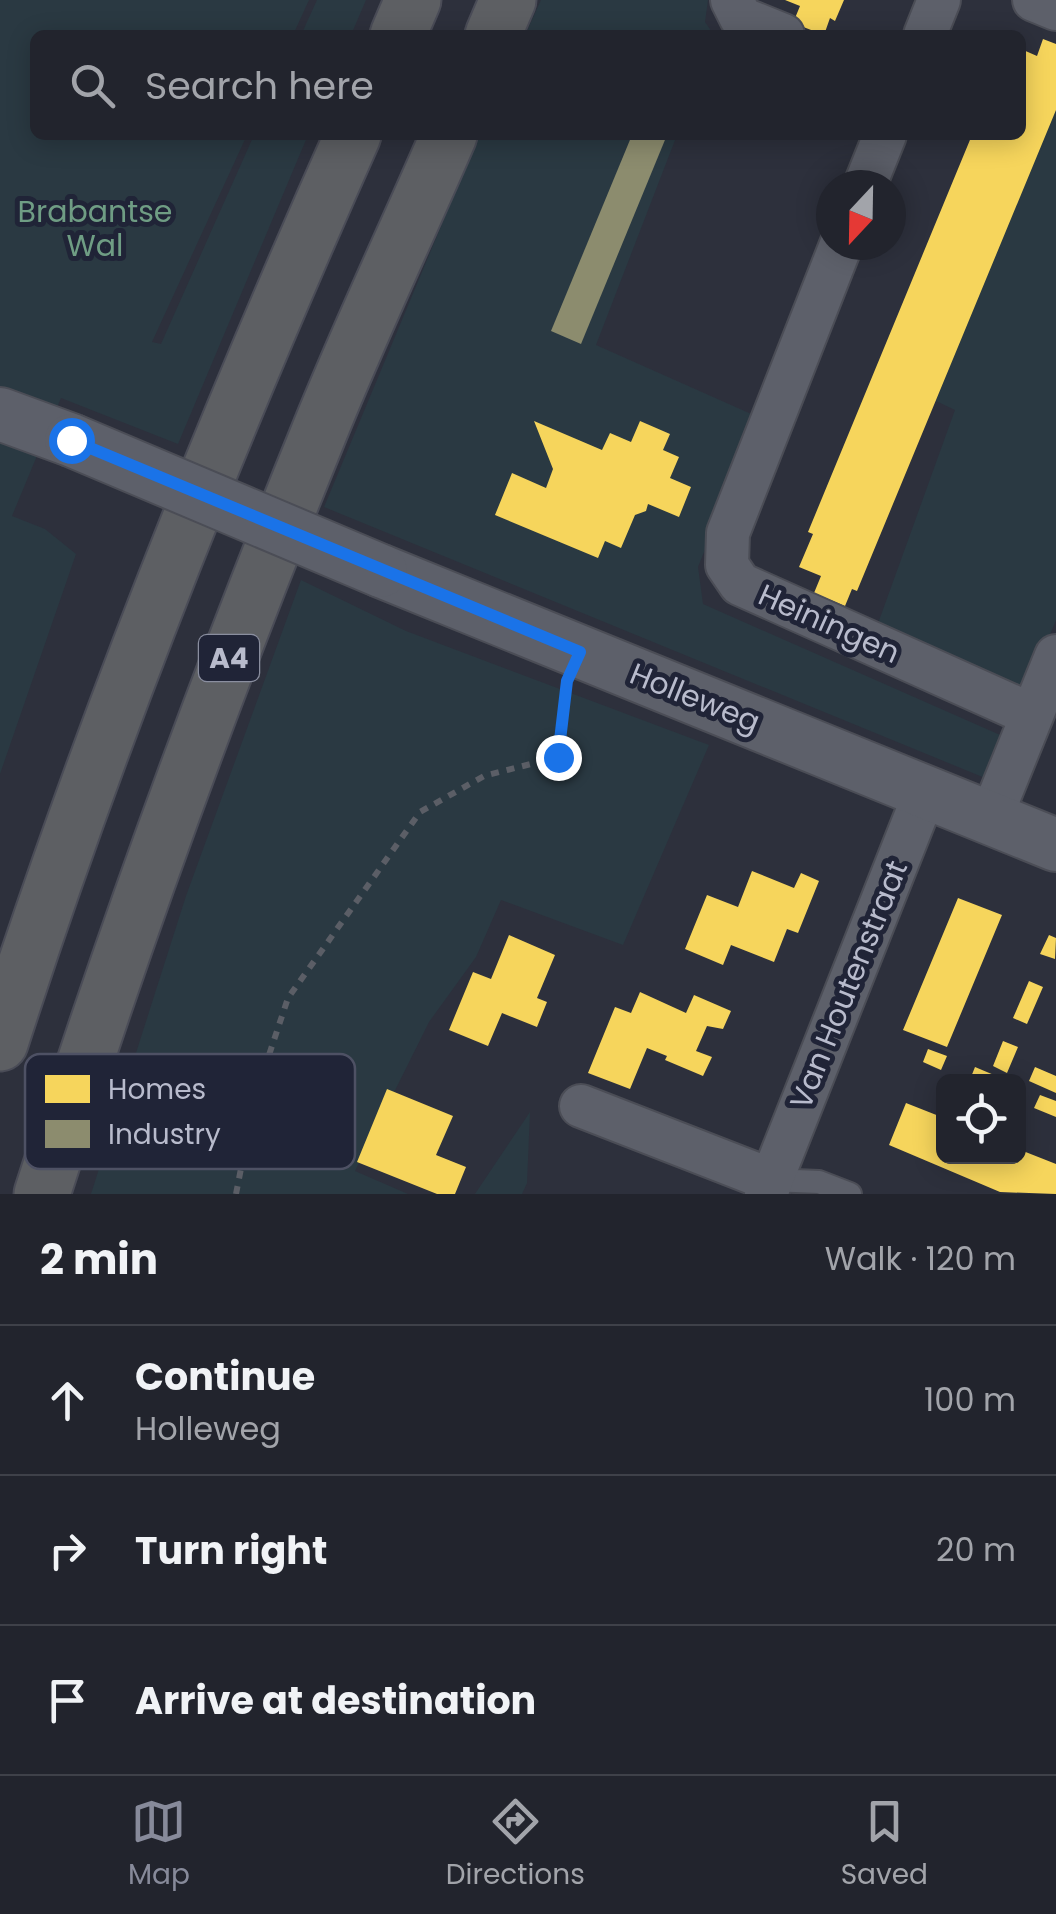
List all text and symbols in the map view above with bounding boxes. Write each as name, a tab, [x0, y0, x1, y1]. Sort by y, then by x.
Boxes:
search box	[30, 30, 1026, 140]
icon: search	[65, 58, 120, 113]
text: Search here	[145, 59, 374, 112]
north arrow	[816, 170, 906, 260]
park label: Brabantse Wal	[18, 190, 172, 267]
route start	[49, 418, 95, 464]
street label: Heiningen	[752, 573, 907, 674]
road number: A4	[199, 635, 259, 681]
street label: Holleweg	[624, 652, 767, 743]
route end	[536, 735, 582, 781]
street label: Van Houtenstraat	[779, 854, 918, 1116]
legend	[25, 1054, 355, 1169]
text: Homes	[108, 1070, 206, 1109]
map controls	[936, 1074, 1026, 1164]
button: locate	[936, 1074, 1026, 1164]
text: Industry	[108, 1115, 221, 1154]
text: 2 min	[40, 1230, 158, 1289]
text: Walk · 120 m	[825, 1236, 1016, 1281]
text: Continue	[135, 1350, 315, 1403]
icon: ahead	[40, 1373, 95, 1428]
text: 100 m	[924, 1377, 1016, 1422]
text: Holleweg	[135, 1406, 281, 1451]
icon: right	[40, 1523, 95, 1578]
text: Turn right	[135, 1524, 327, 1577]
text: 20 m	[936, 1527, 1016, 1572]
icon: arrive	[40, 1673, 95, 1728]
text: Arrive at destination	[135, 1674, 536, 1727]
tab: Map	[128, 1794, 190, 1896]
tab: Directions	[446, 1794, 585, 1896]
tab: Saved	[841, 1794, 928, 1896]

